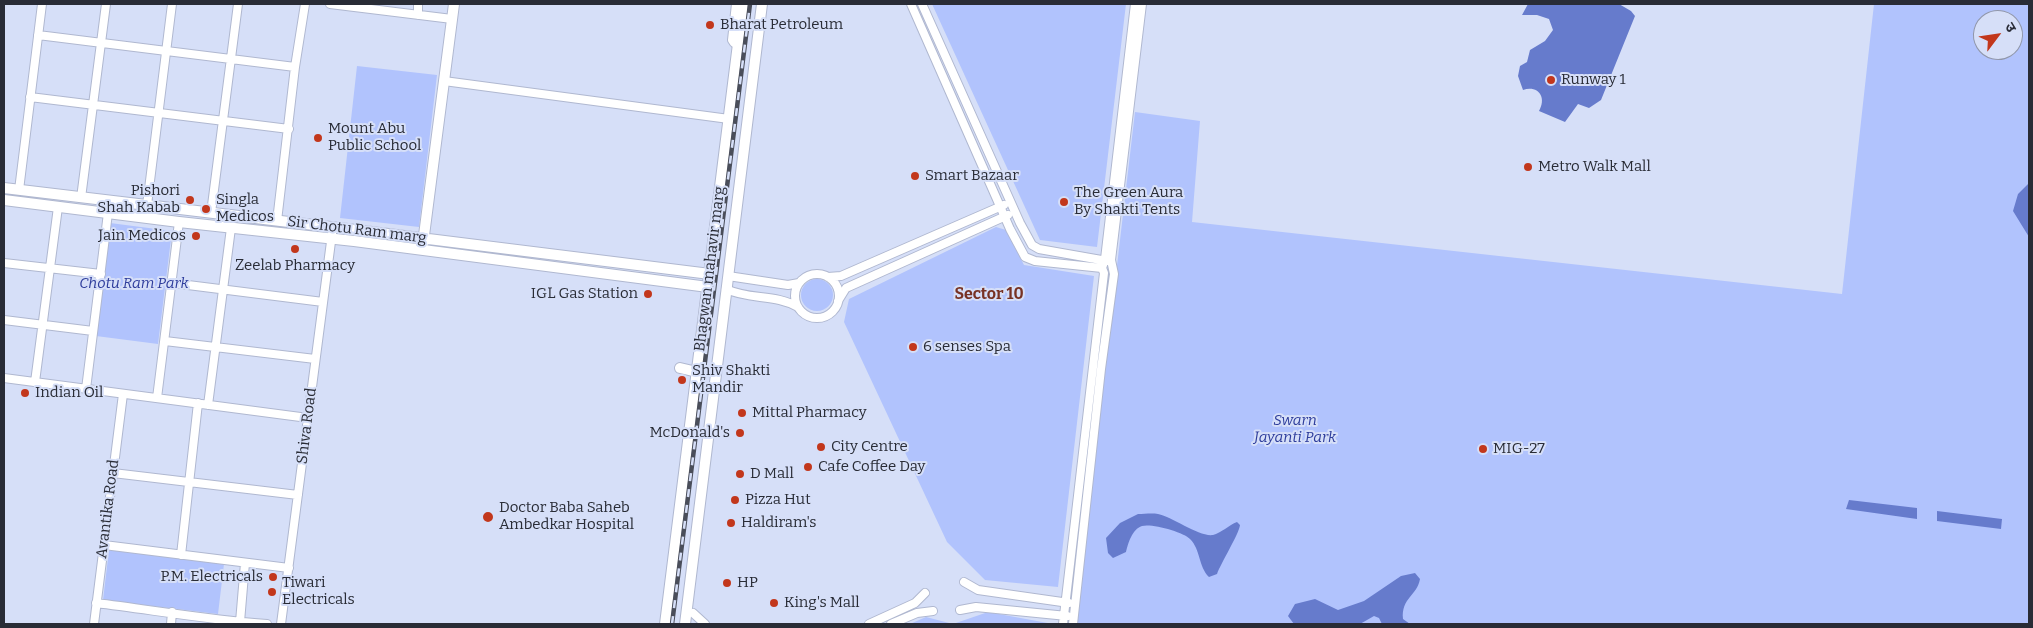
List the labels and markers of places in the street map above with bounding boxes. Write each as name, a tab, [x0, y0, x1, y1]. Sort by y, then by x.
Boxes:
place label: Bharat Petroleum	[720, 16, 843, 34]
marker: Bharat Petroleum	[704, 19, 716, 31]
place label: Runway 1	[1561, 71, 1626, 89]
marker: Runway 1	[1545, 74, 1557, 86]
place label: Mount Abu Public School	[328, 120, 421, 155]
marker: Mount Abu Public School	[312, 132, 324, 144]
place label: Metro Walk Mall	[1538, 158, 1651, 176]
marker: Metro Walk Mall	[1522, 161, 1534, 173]
place label: Smart Bazaar	[925, 167, 1019, 185]
marker: Smart Bazaar	[909, 170, 921, 182]
place label: Pishori Shah Kabab	[97, 182, 180, 217]
place label: The Green Aura By Shakti Tents	[1074, 184, 1183, 219]
place label: Singla Medicos	[216, 191, 274, 226]
marker: Pishori Shah Kabab	[184, 194, 196, 206]
marker: The Green Aura By Shakti Tents	[1058, 196, 1070, 208]
marker: Singla Medicos	[200, 203, 212, 215]
place label: Jain Medicos	[98, 227, 186, 245]
marker: Jain Medicos	[190, 230, 202, 242]
marker: Zeelab Pharmacy	[289, 243, 301, 255]
place label: Zeelab Pharmacy	[235, 257, 355, 275]
place label: IGL Gas Station	[531, 285, 638, 303]
marker: IGL Gas Station	[642, 288, 654, 300]
place label: 6 senses Spa	[923, 338, 1011, 356]
marker: 6 senses Spa	[907, 341, 919, 353]
place label: Shiv Shakti Mandir	[692, 362, 770, 397]
marker: Shiv Shakti Mandir	[676, 374, 688, 386]
place label: Indian Oil	[35, 384, 103, 402]
marker: Indian Oil	[19, 387, 31, 399]
place label: Mittal Pharmacy	[752, 404, 867, 422]
marker: Mittal Pharmacy	[736, 407, 748, 419]
place label: McDonald's	[649, 424, 730, 442]
marker: McDonald's	[734, 427, 746, 439]
place label: City Centre	[831, 438, 908, 456]
place label: MIG-27	[1493, 440, 1545, 458]
marker: City Centre	[815, 441, 827, 453]
marker: MIG-27	[1477, 443, 1489, 455]
place label: Cafe Coffee Day	[818, 458, 925, 476]
marker: Cafe Coffee Day	[802, 461, 814, 473]
place label: D Mall	[750, 465, 794, 483]
marker: D Mall	[734, 468, 746, 480]
place label: Pizza Hut	[745, 491, 811, 509]
marker: Pizza Hut	[729, 494, 741, 506]
place label: Doctor Baba Saheb Ambedkar Hospital	[499, 499, 634, 534]
marker: Doctor Baba Saheb Ambedkar Hospital	[481, 510, 495, 524]
place label: Haldiram's	[741, 514, 816, 532]
marker: Haldiram's	[725, 517, 737, 529]
place label: P.M. Electricals	[161, 568, 263, 586]
marker: P.M. Electricals	[267, 571, 279, 583]
place label: Tiwari Electricals	[282, 574, 355, 609]
place label: HP	[737, 574, 758, 592]
marker: HP	[721, 577, 733, 589]
marker: Tiwari Electricals	[266, 586, 278, 598]
place label: King's Mall	[784, 594, 860, 612]
marker: King's Mall	[768, 597, 780, 609]

